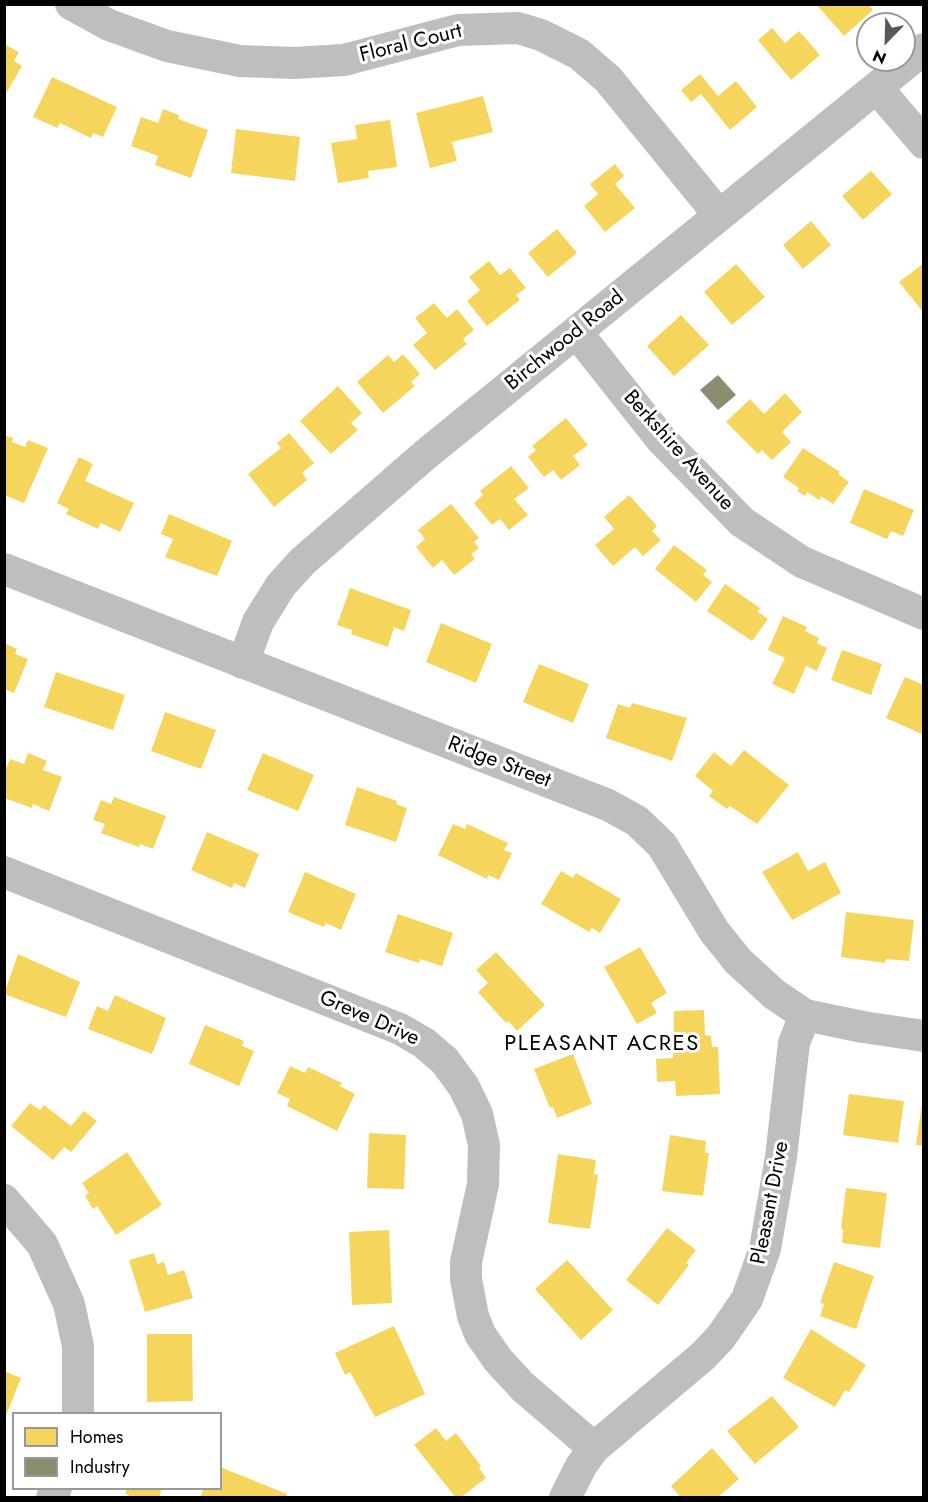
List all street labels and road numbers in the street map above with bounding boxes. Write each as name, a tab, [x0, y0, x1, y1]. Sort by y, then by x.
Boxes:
street label: Floral Court	[357, 19, 465, 69]
street label: Birchwood Road	[501, 285, 629, 397]
street label: Berkshire Avenue	[617, 386, 739, 516]
street label: Ridge Street	[444, 732, 554, 794]
street label: Greve Drive	[315, 986, 423, 1052]
street label: Pleasant Drive	[747, 1139, 795, 1267]

